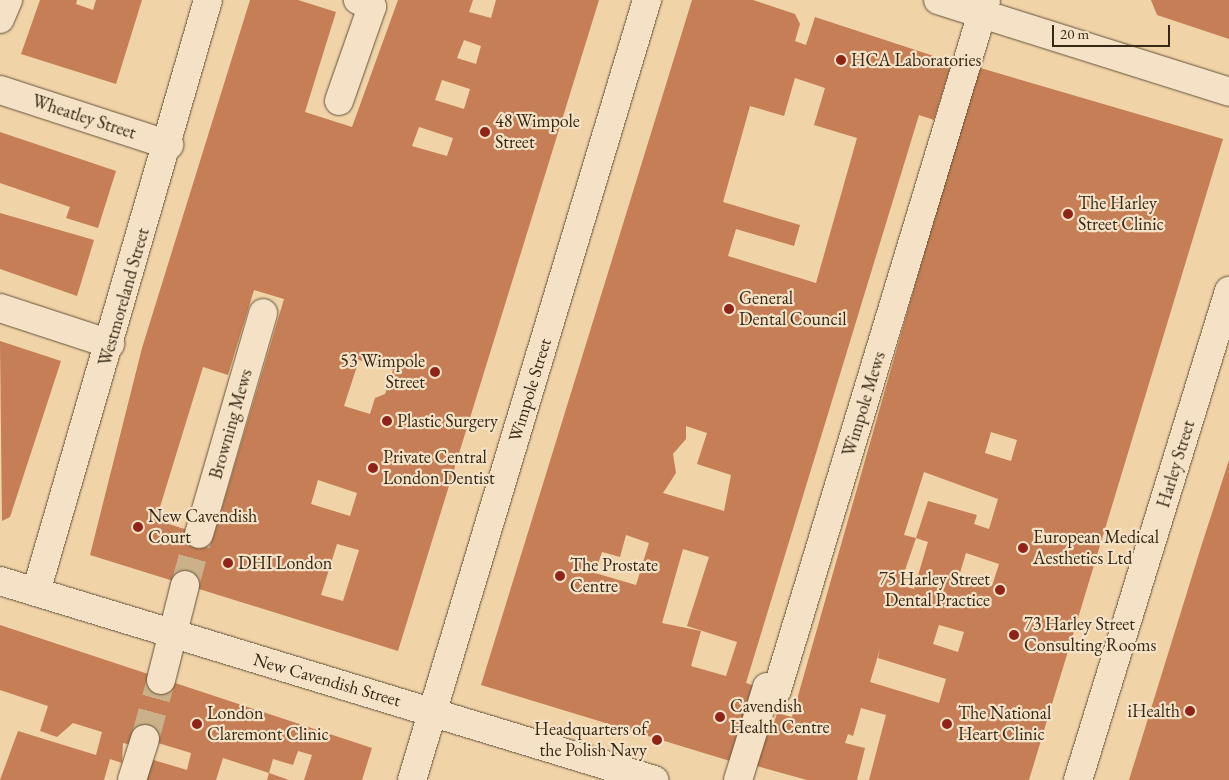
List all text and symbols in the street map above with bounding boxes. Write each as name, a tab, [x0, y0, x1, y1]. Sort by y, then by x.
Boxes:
scale bar	[1054, 15, 1172, 47]
text: 20 m	[1060, 24, 1089, 43]
place label: HCA Laboratories	[851, 49, 981, 71]
marker: HCA Laboratories	[835, 54, 847, 66]
street label: Wheatley Street	[29, 90, 139, 144]
place label: 48 Wimpole Street	[495, 111, 580, 154]
marker: 48 Wimpole Street	[479, 126, 491, 138]
place label: The Harley Street Clinic	[1078, 193, 1164, 235]
marker: The Harley Street Clinic	[1062, 208, 1074, 220]
street label: Westmoreland Street	[94, 226, 154, 368]
place label: General Dental Council	[739, 288, 847, 330]
marker: General Dental Council	[723, 303, 735, 315]
street label: Wimpole Street	[504, 336, 556, 444]
street label: Wimpole Mews	[838, 349, 890, 459]
place label: 53 Wimpole Street	[340, 351, 425, 394]
marker: 53 Wimpole Street	[429, 366, 441, 378]
street label: Browning Mews	[205, 367, 257, 481]
place label: Plastic Surgery	[397, 410, 498, 432]
marker: Plastic Surgery	[381, 415, 393, 427]
street label: Harley Street	[1152, 418, 1200, 510]
place label: Private Central London Dentist	[383, 447, 495, 489]
marker: Private Central London Dentist	[367, 462, 379, 474]
place label: New Cavendish Court	[148, 506, 257, 548]
marker: New Cavendish Court	[132, 521, 144, 533]
place label: European Medical Aesthetics Ltd	[1033, 527, 1159, 570]
marker: European Medical Aesthetics Ltd	[1017, 542, 1029, 554]
place label: DHI London	[238, 552, 332, 574]
place label: The Prostate Centre	[570, 555, 658, 598]
marker: DHI London	[222, 557, 234, 569]
place label: 75 Harley Street Dental Practice	[879, 569, 990, 612]
marker: The Prostate Centre	[554, 570, 566, 582]
marker: 75 Harley Street Dental Practice	[994, 584, 1006, 596]
place label: 73 Harley Street Consulting Rooms	[1024, 614, 1156, 656]
marker: 73 Harley Street Consulting Rooms	[1008, 629, 1020, 641]
street label: New Cavendish Street	[251, 649, 403, 711]
place label: Cavendish Health Centre	[730, 696, 830, 739]
place label: iHealth	[1128, 700, 1180, 722]
place label: London Claremont Clinic	[207, 703, 329, 746]
place label: The National Heart Clinic	[958, 703, 1051, 746]
marker: iHealth	[1184, 705, 1196, 717]
marker: Cavendish Health Centre	[714, 711, 726, 723]
marker: The National Heart Clinic	[940, 717, 954, 731]
marker: London Claremont Clinic	[191, 718, 203, 730]
place label: Headquarters of the Polish Navy	[534, 719, 647, 762]
marker: Headquarters of the Polish Navy	[651, 734, 663, 746]

